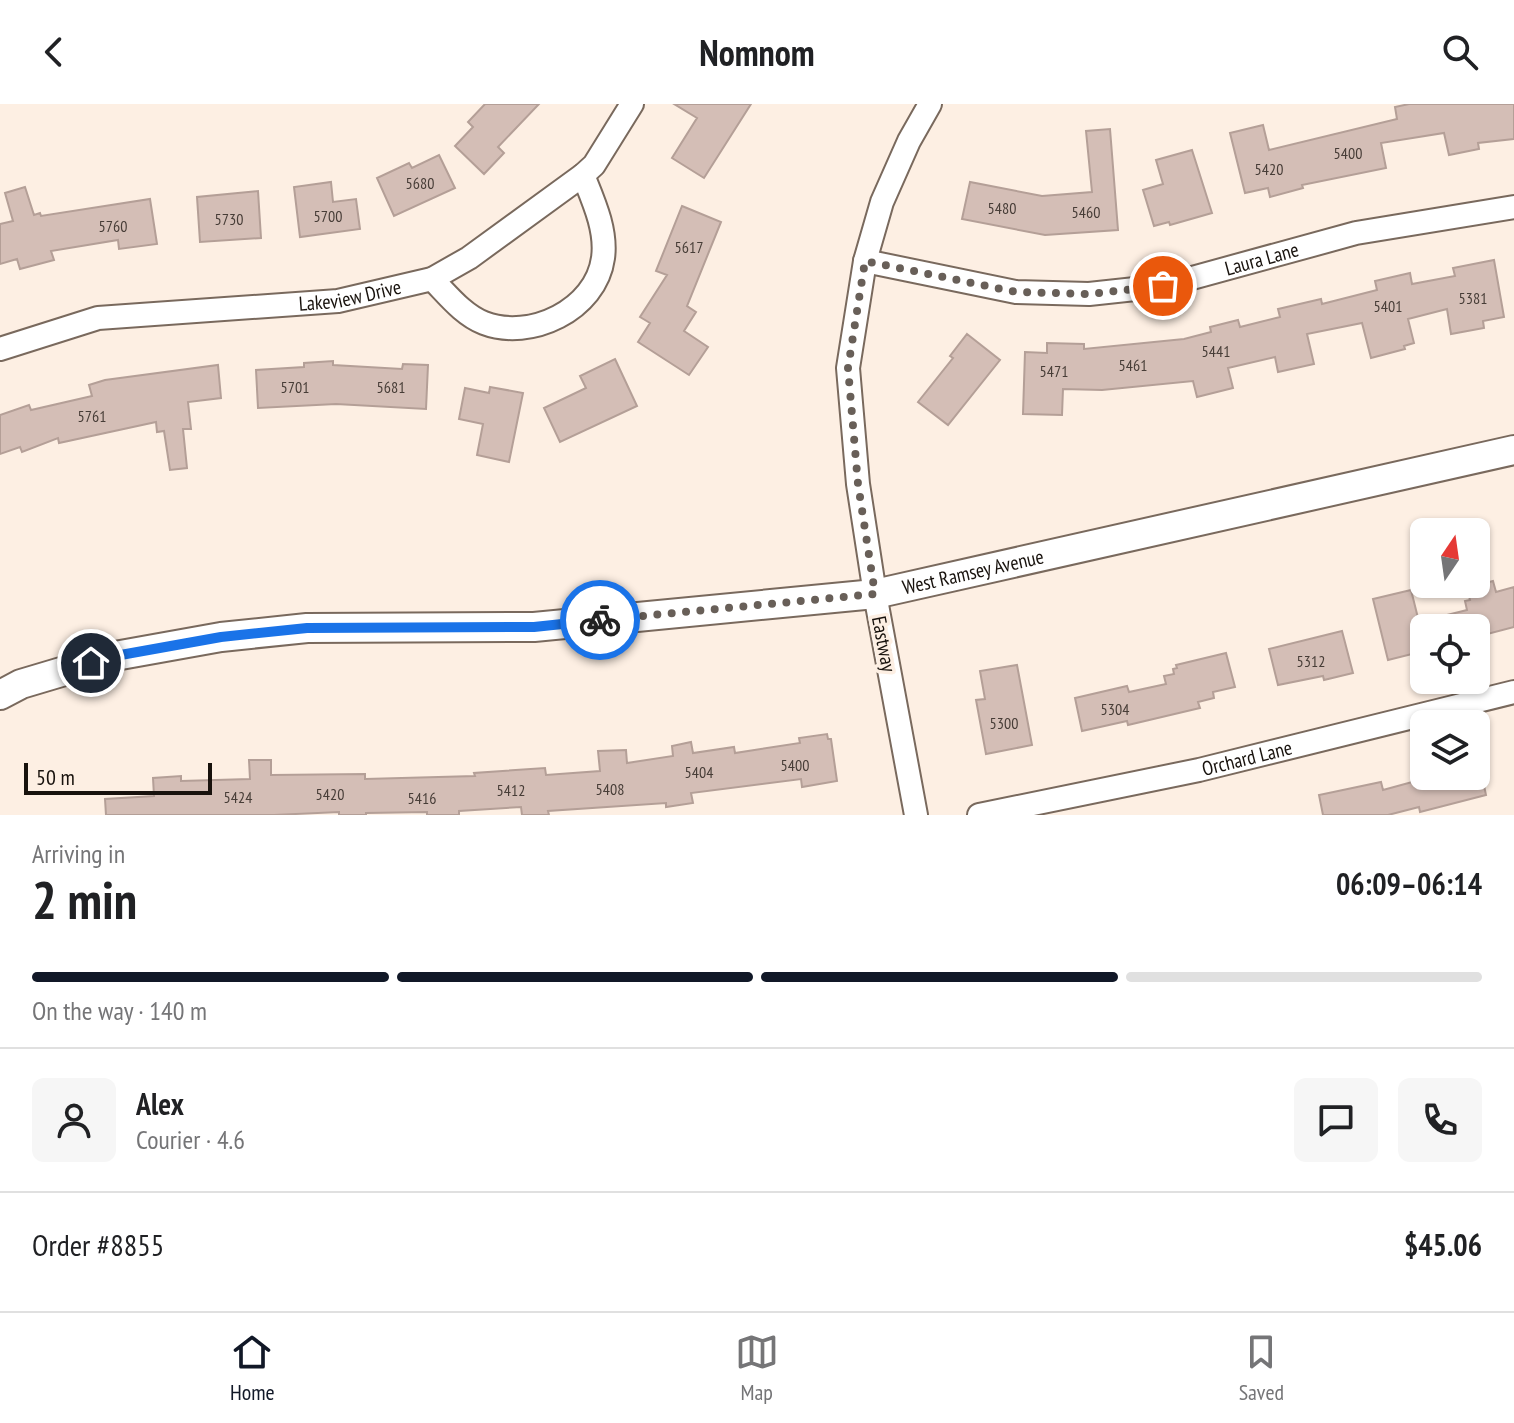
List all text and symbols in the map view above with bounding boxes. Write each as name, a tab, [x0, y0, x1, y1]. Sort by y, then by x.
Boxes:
text: Nomnom	[699, 29, 815, 76]
icon: back	[32, 30, 76, 74]
icon: search	[1438, 30, 1482, 74]
house number: 5400	[1334, 143, 1362, 163]
house number: 5420	[1255, 159, 1283, 179]
house number: 5680	[406, 173, 434, 193]
house number: 5480	[988, 198, 1016, 218]
house number: 5460	[1072, 202, 1100, 222]
house number: 5700	[314, 206, 342, 226]
house number: 5730	[215, 209, 243, 229]
house number: 5760	[99, 216, 127, 236]
street label: Laura Lane	[1222, 236, 1302, 281]
house number: 5617	[675, 237, 703, 257]
pin	[1129, 252, 1197, 320]
icon: bag	[1141, 264, 1185, 308]
street label: Lakeview Drive	[298, 274, 404, 317]
house number: 5381	[1459, 288, 1487, 308]
house number: 5401	[1374, 296, 1402, 316]
house number: 5441	[1202, 341, 1230, 361]
house number: 5461	[1119, 355, 1147, 375]
house number: 5471	[1040, 361, 1068, 381]
house number: 5701	[281, 377, 309, 397]
house number: 5681	[377, 377, 405, 397]
house number: 5761	[78, 406, 106, 426]
north arrow	[1410, 518, 1490, 598]
map controls	[1410, 518, 1490, 790]
street label: West Ramsey Avenue	[900, 543, 1046, 600]
courier	[560, 580, 640, 660]
icon: bike	[578, 598, 622, 642]
street label: Eastway	[866, 614, 902, 675]
button: locate	[1410, 614, 1490, 694]
pin	[57, 629, 125, 697]
icon: home	[69, 641, 113, 685]
house number: 5312	[1297, 651, 1325, 671]
house number: 5304	[1101, 699, 1129, 719]
button: layers	[1410, 710, 1490, 790]
house number: 5300	[990, 713, 1018, 733]
street label: Orchard Lane	[1199, 734, 1295, 782]
house number: 5400	[781, 755, 809, 775]
scale bar	[24, 759, 212, 795]
house number: 5404	[685, 762, 713, 782]
text: 50 m	[36, 763, 75, 791]
house number: 5408	[596, 779, 624, 799]
house number: 5412	[497, 780, 525, 800]
house number: 5420	[316, 784, 344, 804]
house number: 5424	[224, 787, 252, 807]
house number: 5416	[408, 788, 436, 808]
text: Arriving in	[32, 837, 125, 870]
text: 06:09–06:14	[1336, 864, 1482, 903]
text: 2 min	[32, 866, 137, 933]
text: On the way · 140 m	[32, 994, 207, 1027]
button: person	[32, 1078, 116, 1162]
button: chat	[1294, 1078, 1378, 1162]
button: phone	[1398, 1078, 1482, 1162]
text: Alex	[136, 1084, 184, 1123]
text: Courier · 4.6	[136, 1123, 245, 1156]
text: Order #8855	[32, 1225, 164, 1264]
text: $45.06	[1404, 1225, 1482, 1264]
tab: Home	[230, 1330, 275, 1406]
tab: Map	[735, 1330, 779, 1406]
tab: Saved	[1239, 1330, 1284, 1406]

